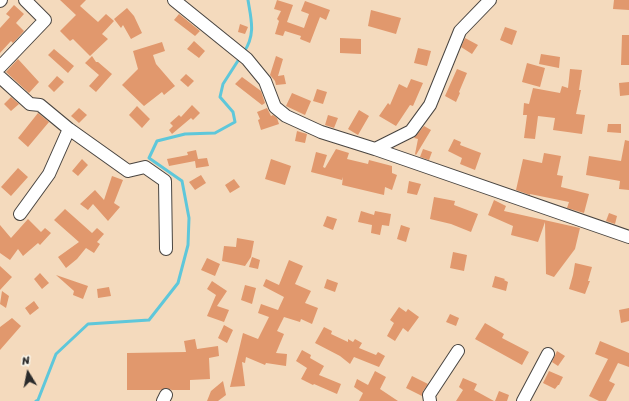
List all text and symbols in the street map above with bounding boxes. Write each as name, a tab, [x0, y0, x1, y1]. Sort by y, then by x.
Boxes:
text: N	[20, 351, 31, 371]
north arrow	[8, 353, 48, 393]

